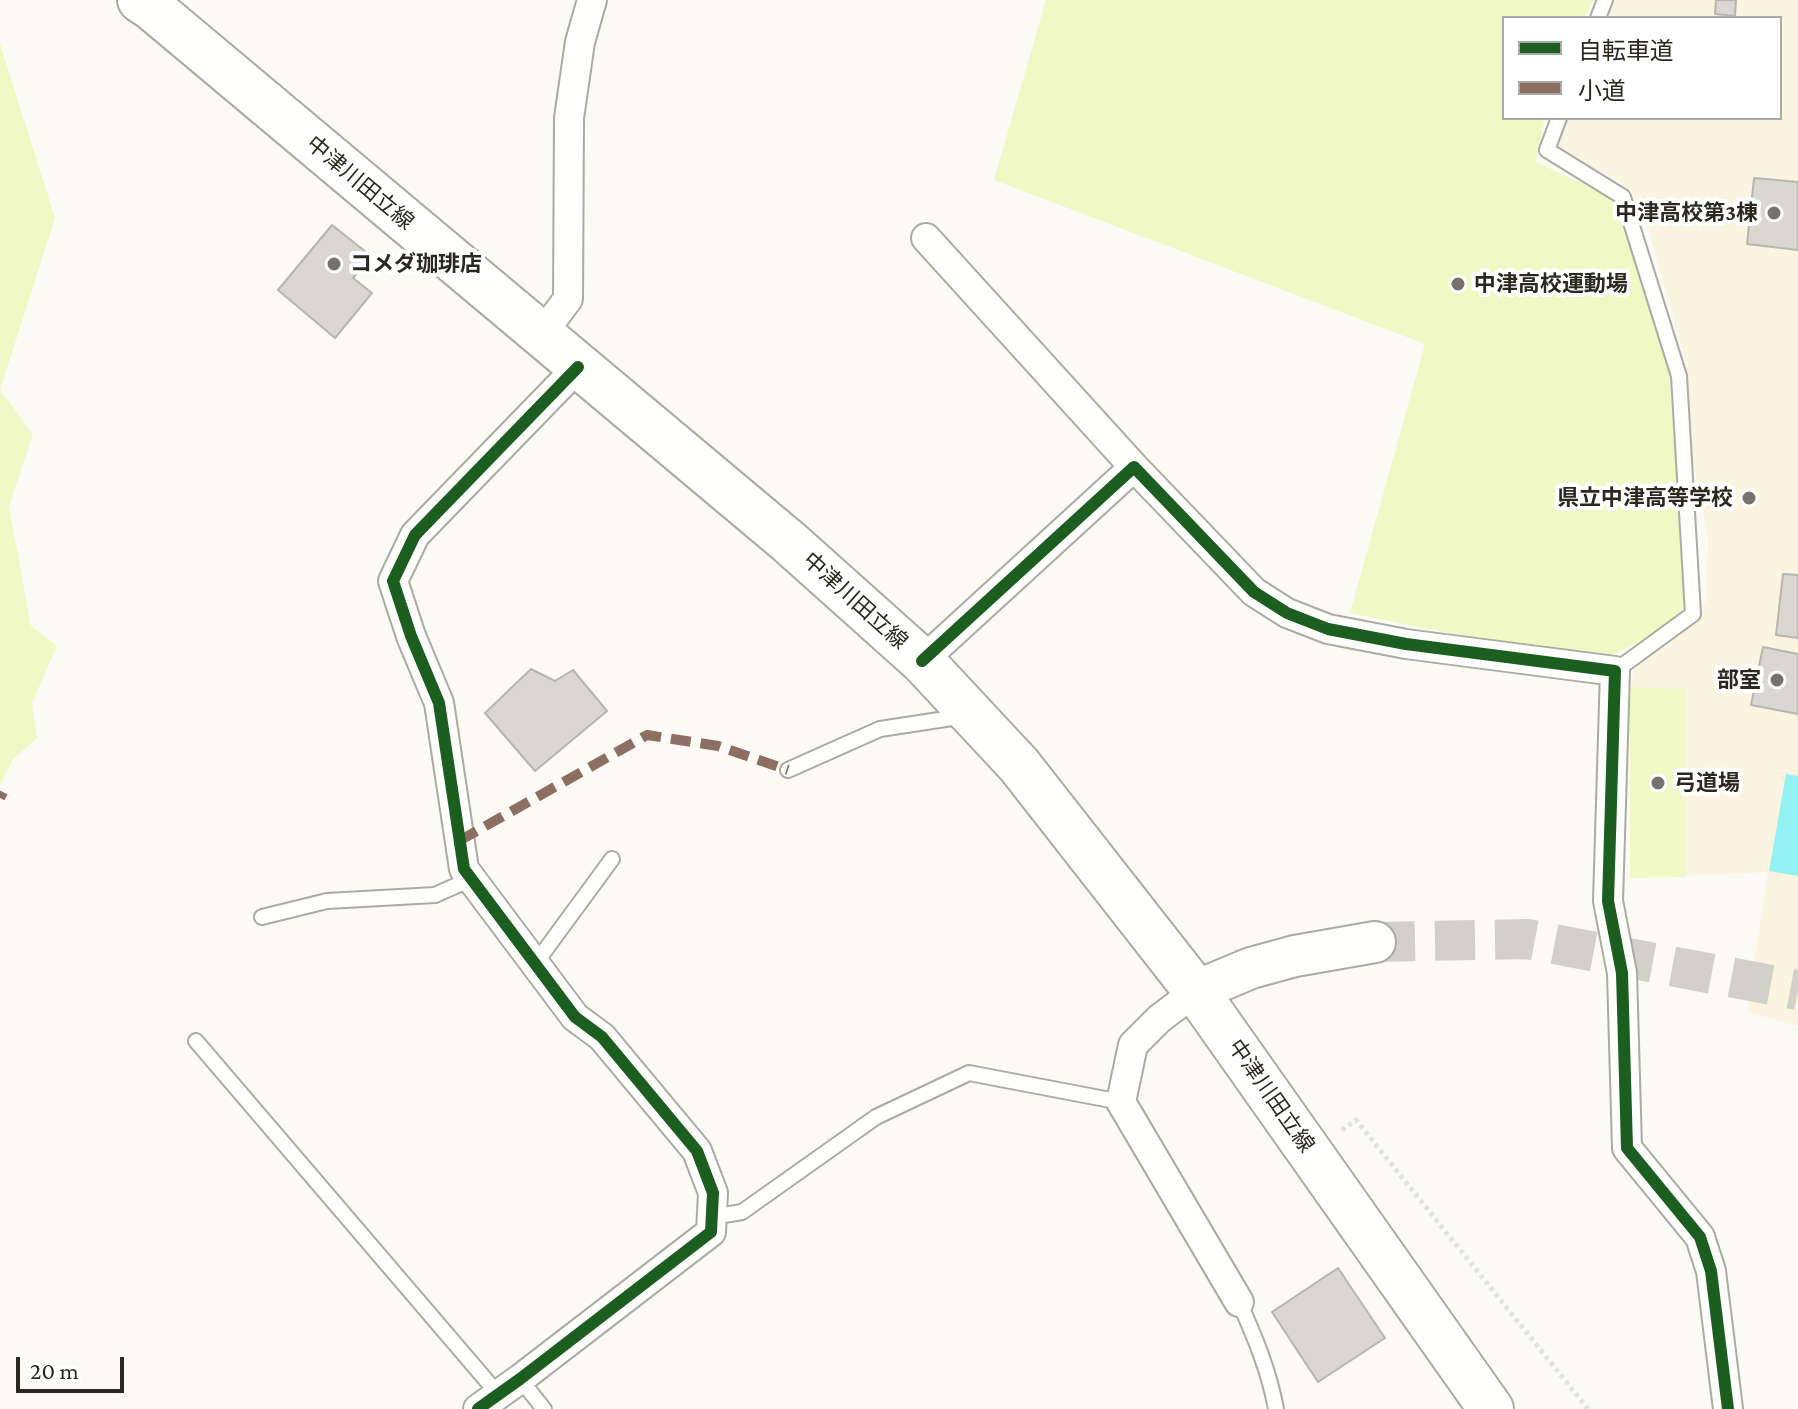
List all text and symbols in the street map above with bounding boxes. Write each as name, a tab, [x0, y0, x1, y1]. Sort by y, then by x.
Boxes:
legend	[1502, 16, 1782, 120]
text: 自転車道	[1578, 37, 1674, 64]
text: 小道	[1578, 77, 1626, 104]
street label: 中津川田立線	[301, 130, 419, 236]
place label: 中津高校第3棟	[1615, 200, 1758, 226]
marker: 中津高校第3棟	[1765, 204, 1783, 222]
place label: コメダ珈琲店	[350, 251, 482, 277]
marker: コメダ珈琲店	[325, 255, 343, 273]
place label: 中津高校運動場	[1474, 271, 1628, 297]
marker: 中津高校運動場	[1449, 275, 1467, 293]
place label: 県立中津高等学校	[1557, 485, 1733, 511]
marker: 県立中津高等学校	[1740, 489, 1758, 507]
street label: 中津川田立線	[797, 547, 913, 655]
place label: 部室	[1717, 667, 1761, 693]
marker: 部室	[1768, 671, 1786, 689]
place label: 弓道場	[1674, 770, 1740, 796]
marker: 弓道場	[1649, 774, 1667, 792]
street label: 中津川田立線	[1222, 1034, 1320, 1158]
scale bar	[20, 1341, 128, 1391]
text: 20 m	[30, 1357, 79, 1384]

